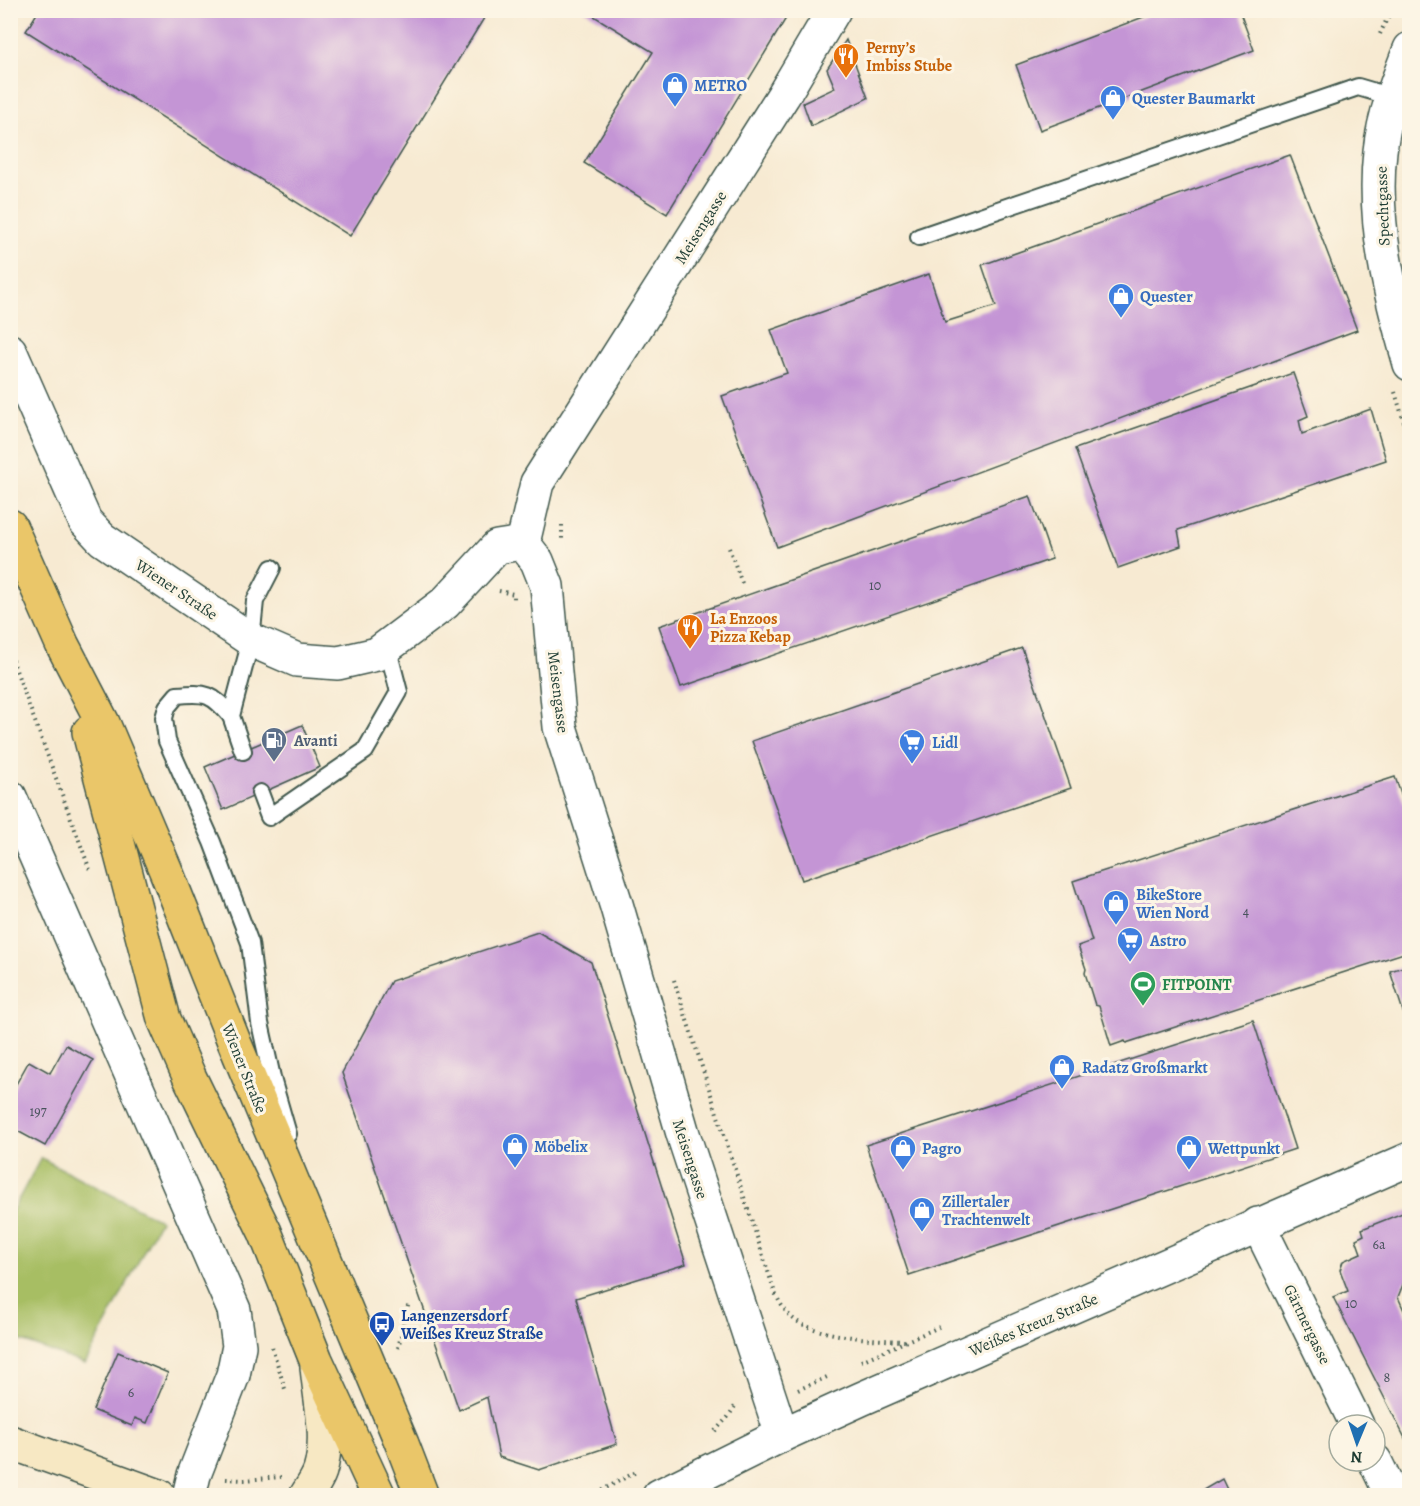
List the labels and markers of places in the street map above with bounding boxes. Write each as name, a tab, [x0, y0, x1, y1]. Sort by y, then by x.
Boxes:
place label: Perny’s Imbiss Stube	[866, 37, 952, 77]
restaurant icon: Perny’s Imbiss Stube	[831, 41, 861, 79]
shop icon: METRO	[660, 70, 690, 108]
place label: METRO	[694, 75, 747, 97]
shop icon: Quester Baumarkt	[1098, 83, 1128, 121]
place label: Quester Baumarkt	[1132, 88, 1256, 110]
shop icon: Quester	[1106, 281, 1136, 319]
place label: Quester	[1140, 286, 1193, 308]
place label: La Enzoos Pizza Kebap	[710, 608, 791, 648]
restaurant icon: La Enzoos Pizza Kebap	[675, 612, 705, 650]
fuel station icon: Avanti	[259, 725, 289, 763]
supermarket icon: Lidl	[897, 727, 927, 765]
place label: Avanti	[293, 730, 338, 752]
place label: Lidl	[932, 732, 959, 754]
place label: BikeStore Wien Nord	[1135, 884, 1209, 924]
shop icon: BikeStore Wien Nord	[1101, 888, 1131, 926]
supermarket icon: Astro	[1115, 925, 1145, 963]
place label: Astro	[1149, 930, 1187, 952]
sports icon: FITPOINT	[1128, 969, 1158, 1007]
place label: FITPOINT	[1162, 974, 1232, 996]
shop icon: Radatz Großmarkt	[1047, 1052, 1077, 1090]
place label: Radatz Großmarkt	[1082, 1057, 1208, 1079]
shop icon: Möbelix	[500, 1131, 530, 1169]
shop icon: Pagro	[888, 1133, 918, 1171]
shop icon: Wettpunkt	[1174, 1133, 1204, 1171]
place label: Möbelix	[534, 1136, 588, 1158]
place label: Pagro	[922, 1138, 961, 1160]
place label: Wettpunkt	[1207, 1138, 1281, 1160]
place label: Zillertaler Trachtenwelt	[942, 1191, 1031, 1231]
shop icon: Zillertaler Trachtenwelt	[907, 1195, 937, 1233]
place label: Langenzersdorf Weißes Kreuz Straße	[400, 1305, 543, 1345]
bus stop icon: Langenzersdorf Weißes Kreuz Straße	[367, 1309, 397, 1347]

